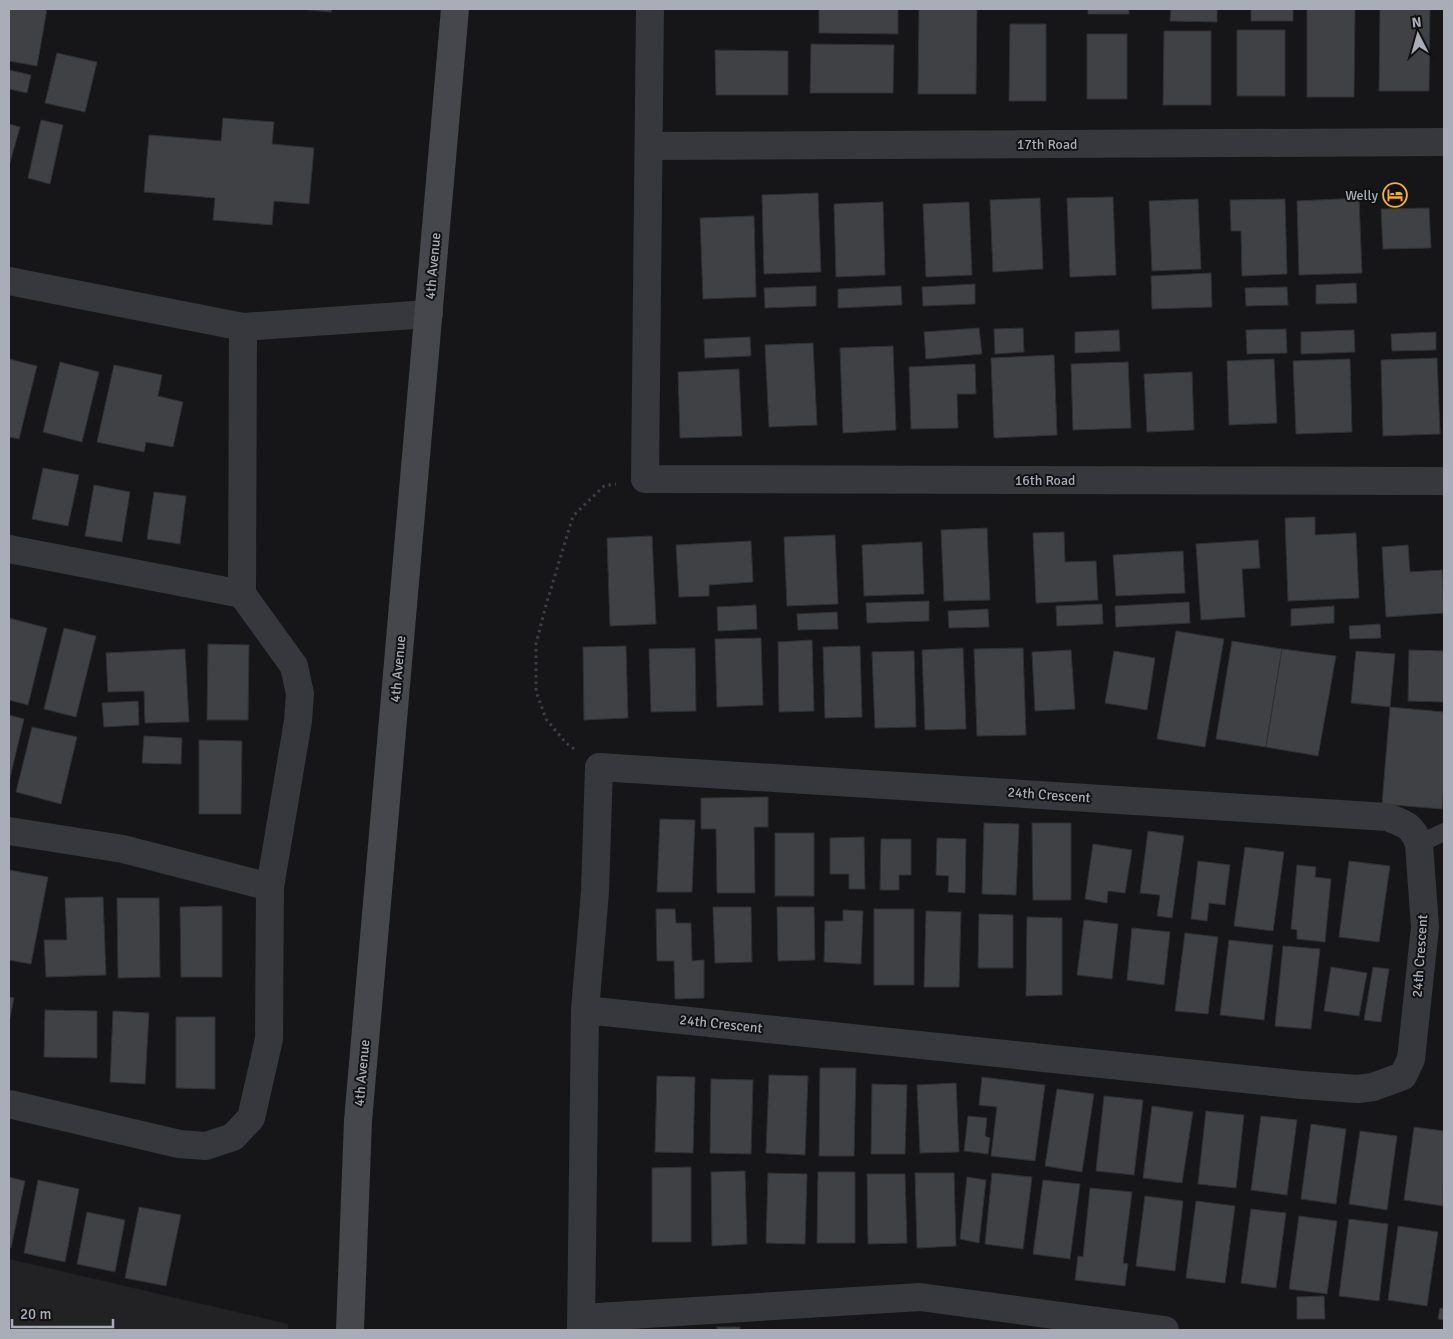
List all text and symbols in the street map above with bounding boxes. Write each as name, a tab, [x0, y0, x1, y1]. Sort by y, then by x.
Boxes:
north arrow	[1393, 10, 1443, 60]
text: N	[1411, 14, 1422, 32]
street label: 17th Road	[1017, 136, 1077, 153]
hotel icon: Welly	[1382, 182, 1408, 208]
place label: Welly	[1345, 187, 1378, 204]
street label: 4th Avenue	[422, 232, 444, 300]
street label: 16th Road	[1015, 472, 1075, 489]
street label: 4th Avenue	[387, 635, 409, 703]
street label: 24th Crescent	[1007, 784, 1091, 806]
street label: 24th Crescent	[1409, 914, 1431, 998]
street label: 24th Crescent	[679, 1011, 763, 1037]
street label: 4th Avenue	[351, 1039, 373, 1107]
scale bar	[12, 1296, 114, 1328]
text: 20 m	[20, 1305, 51, 1323]

